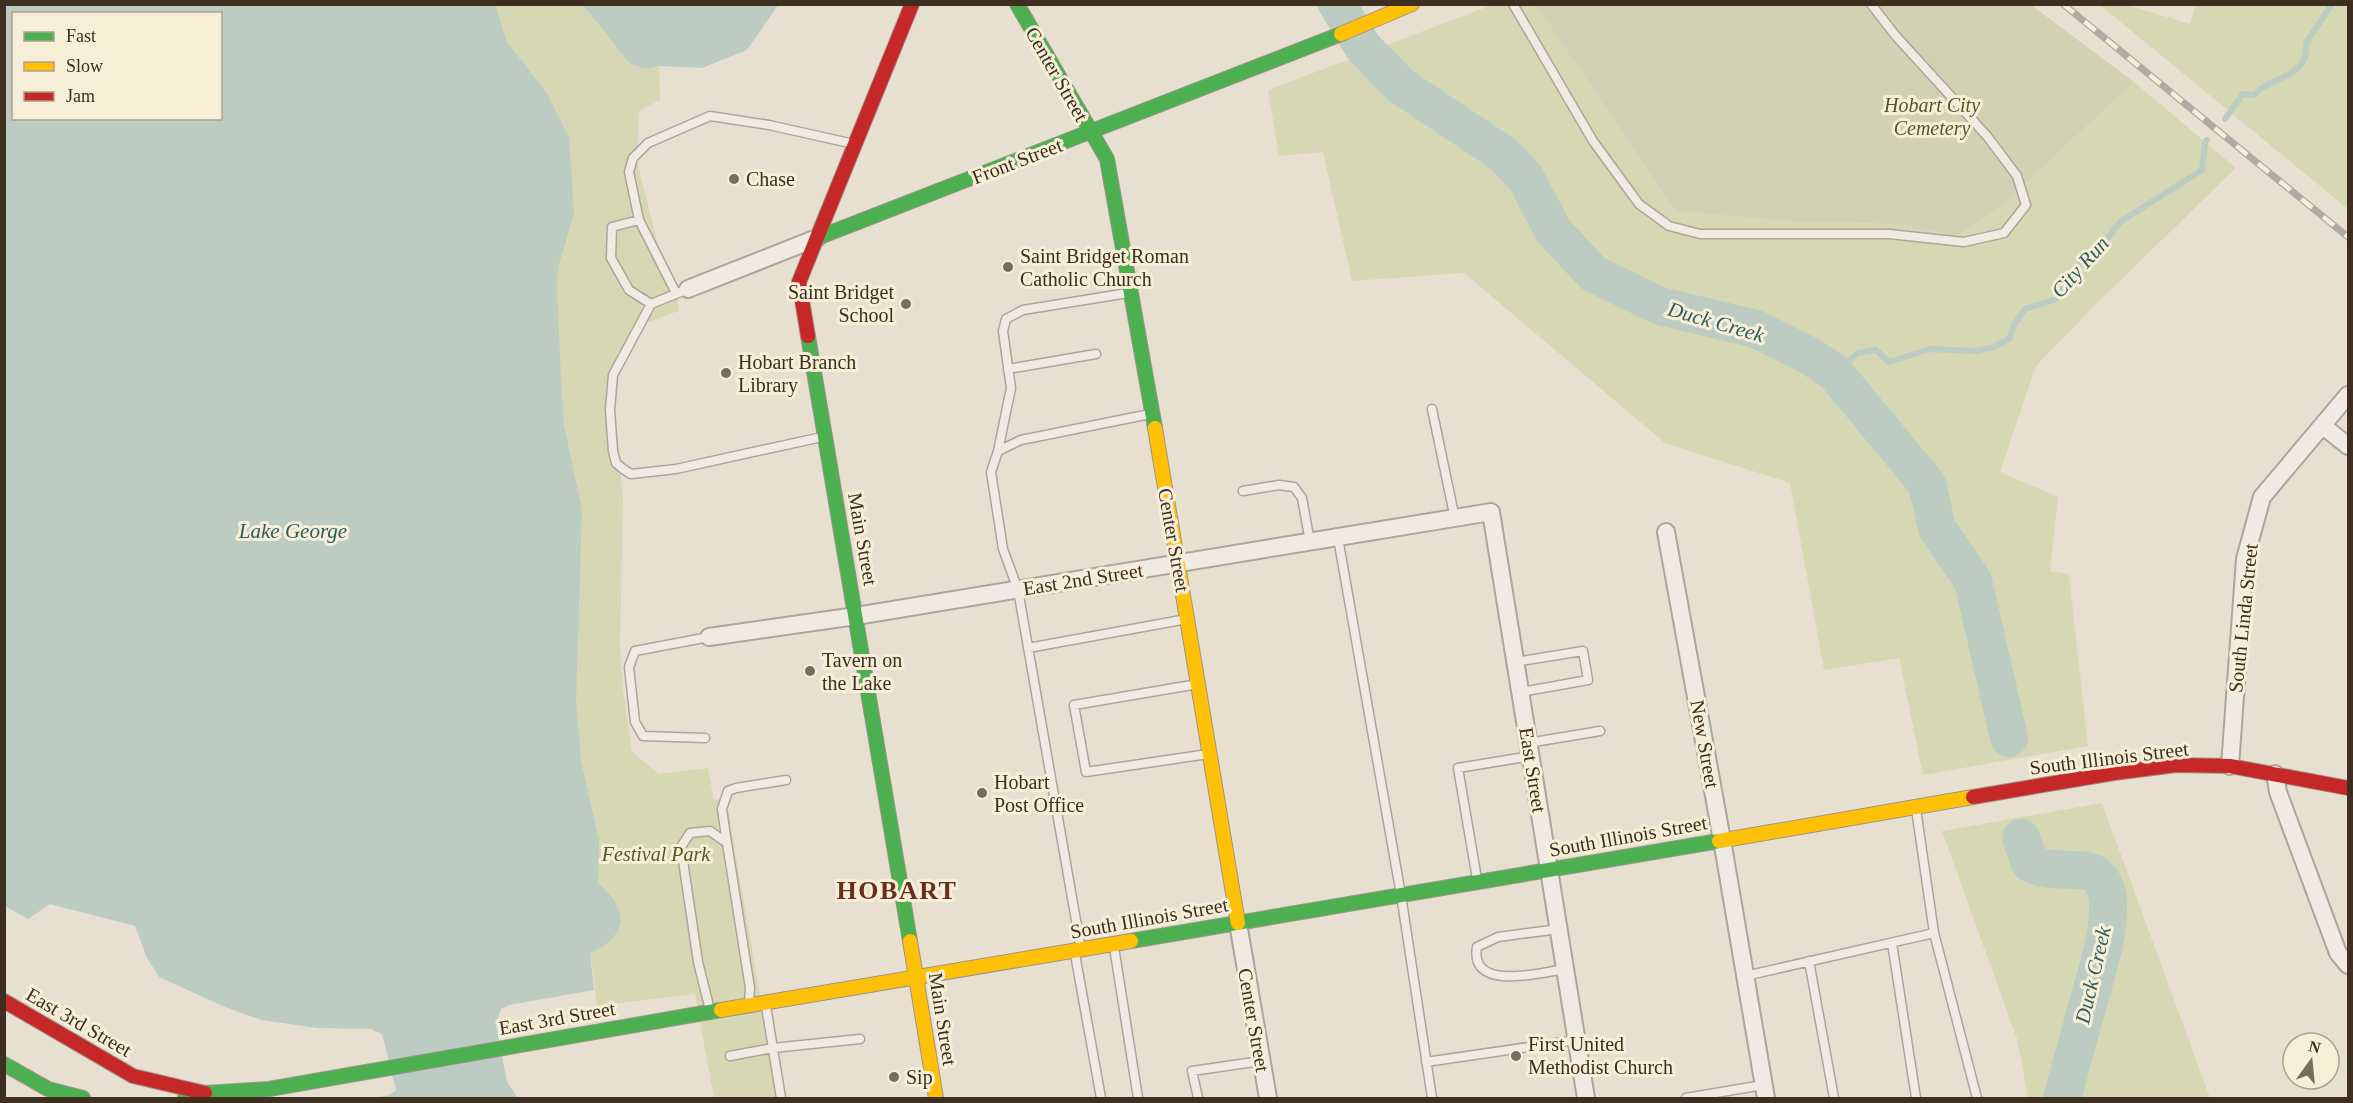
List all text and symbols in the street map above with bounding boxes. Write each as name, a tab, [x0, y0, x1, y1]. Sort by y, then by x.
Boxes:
legend	[12, 12, 222, 120]
street label: Center Street	[1021, 23, 1093, 125]
text: Fast	[66, 26, 96, 46]
text: Slow	[66, 56, 103, 76]
text: Jam	[66, 86, 95, 106]
park label: Hobart City Cemetery	[1883, 94, 1980, 140]
street label: Front Street	[969, 134, 1066, 188]
place label: Chase	[746, 168, 795, 190]
marker: Chase	[727, 172, 741, 186]
water label: City Run	[2046, 231, 2114, 303]
place label: Saint Bridget Roman Catholic Church	[1020, 245, 1189, 290]
marker: Saint Bridget Roman Catholic Church	[1001, 260, 1015, 274]
place label: Saint Bridget School	[788, 281, 894, 326]
marker: Saint Bridget School	[899, 297, 913, 311]
water label: Duck Creek	[1664, 297, 1768, 347]
place label: Hobart Branch Library	[738, 351, 856, 397]
marker: Hobart Branch Library	[719, 366, 733, 380]
street label: Center Street	[1154, 486, 1194, 594]
street label: Main Street	[844, 491, 882, 588]
water label: Lake George	[238, 519, 347, 543]
street label: South Linda Street	[2224, 542, 2262, 694]
street label: East 2nd Street	[1021, 559, 1145, 599]
place label: Tavern on the Lake	[822, 649, 902, 694]
marker: Tavern on the Lake	[803, 664, 817, 678]
street label: New Street	[1686, 698, 1724, 790]
street label: East Street	[1515, 726, 1551, 815]
street label: South Illinois Street	[2028, 737, 2190, 779]
place label: Hobart Post Office	[994, 771, 1084, 816]
marker: Hobart Post Office	[975, 786, 989, 800]
street label: South Illinois Street	[1547, 811, 1709, 861]
park label: Festival Park	[601, 843, 711, 865]
district label: HOBART	[837, 876, 957, 905]
street label: South Illinois Street	[1068, 893, 1230, 943]
water label: Duck Creek	[2070, 923, 2116, 1027]
street label: Center Street	[1234, 966, 1274, 1074]
street label: Main Street	[925, 971, 961, 1068]
street label: East 3rd Street	[23, 983, 136, 1061]
street label: East 3rd Street	[497, 997, 617, 1039]
north arrow	[2281, 1031, 2341, 1091]
place label: First United Methodist Church	[1528, 1033, 1673, 1078]
text: N	[2307, 1037, 2323, 1057]
marker: First United Methodist Church	[1509, 1049, 1523, 1063]
place label: Sip	[906, 1066, 933, 1089]
marker: Sip	[887, 1070, 901, 1084]

